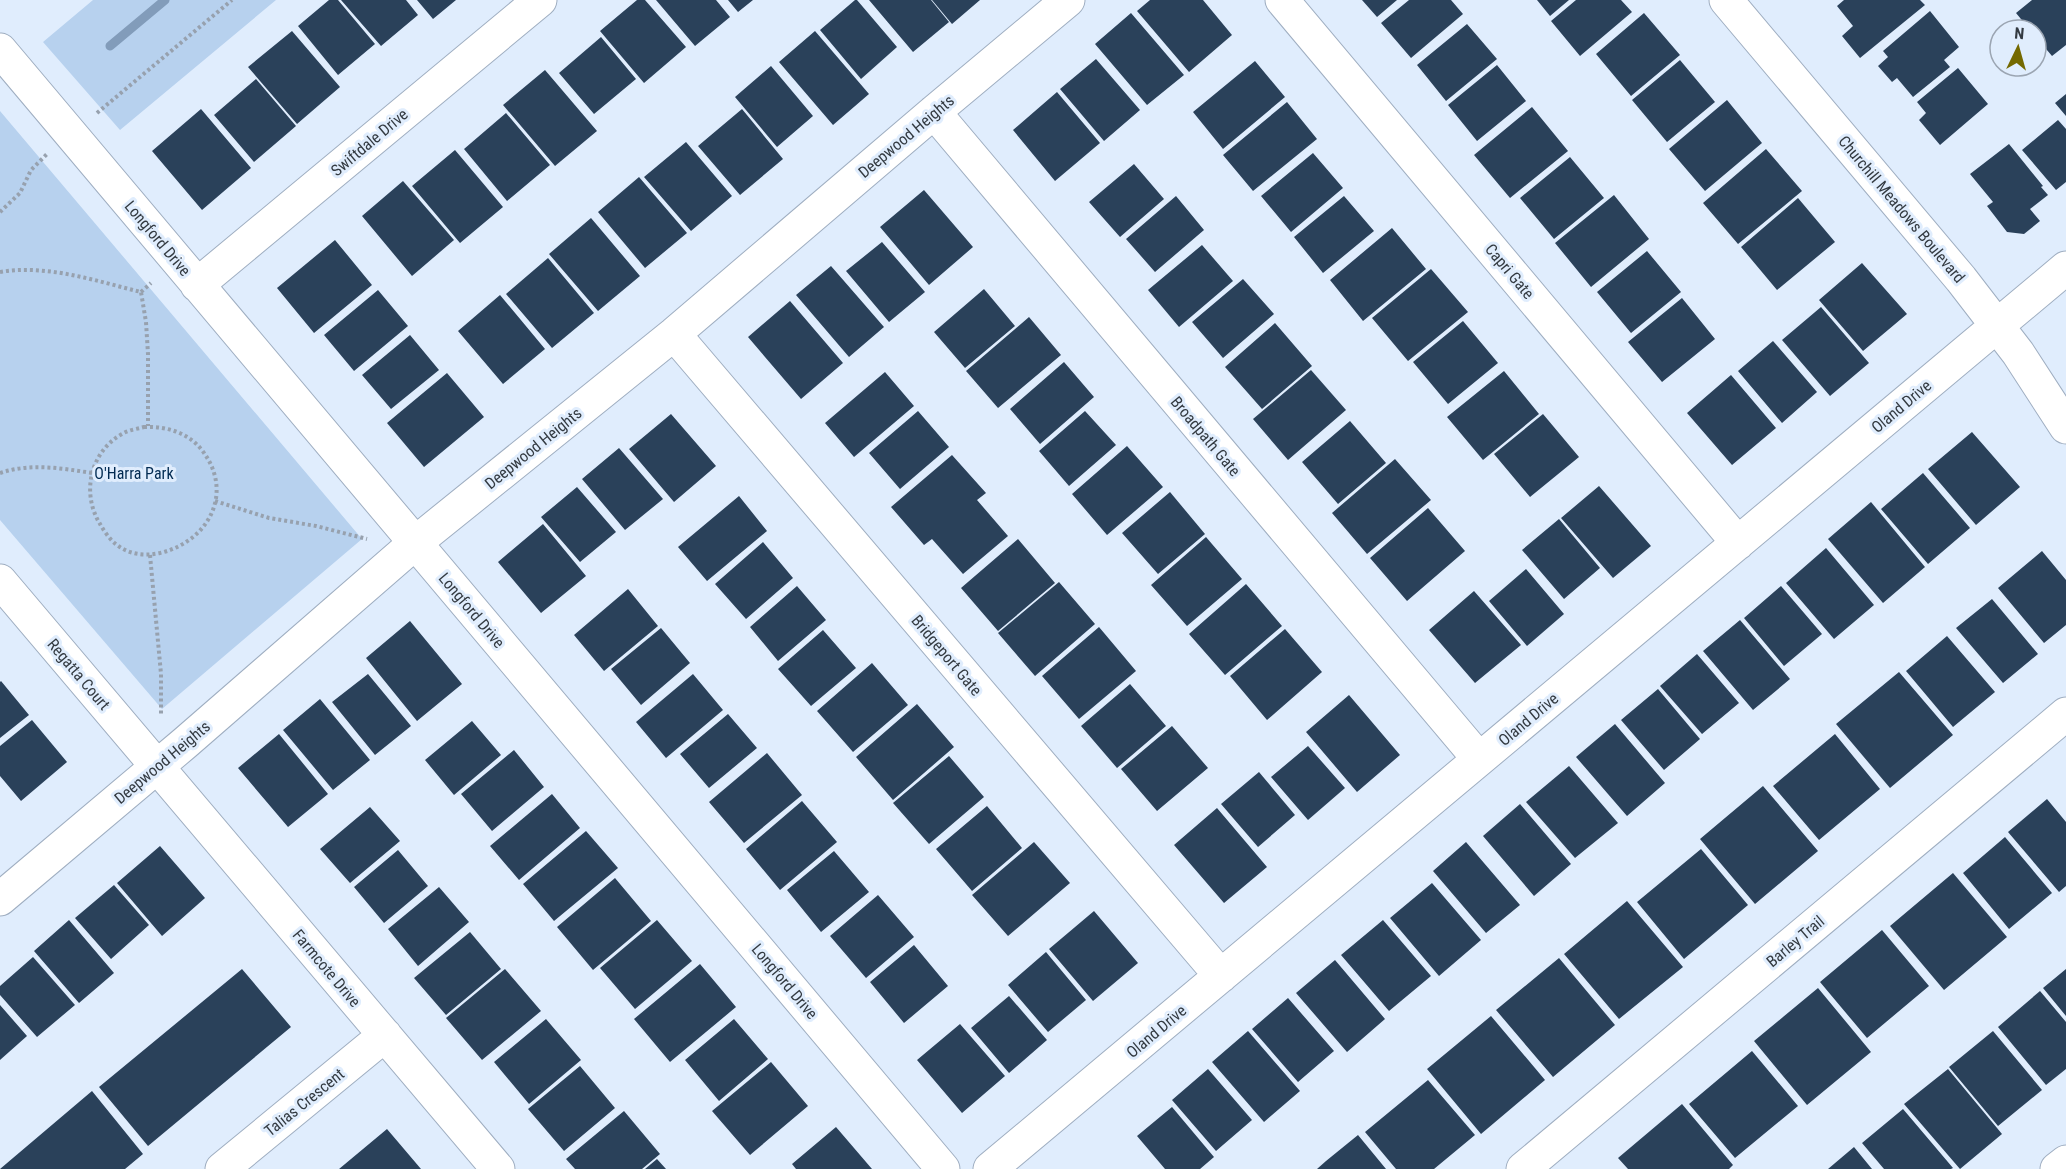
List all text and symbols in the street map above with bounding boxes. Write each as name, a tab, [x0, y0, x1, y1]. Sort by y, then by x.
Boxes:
north arrow	[1988, 18, 2048, 78]
text: N	[2014, 24, 2025, 43]
street label: Deepwood Heights	[855, 91, 958, 182]
street label: Swiftdale Drive	[327, 105, 412, 180]
street label: Churchill Meadows Boulevard	[1834, 132, 1969, 287]
street label: Longford Drive	[121, 197, 195, 280]
street label: Capri Gate	[1481, 240, 1538, 303]
street label: Oland Drive	[1868, 376, 1935, 437]
street label: Broadpath Gate	[1167, 393, 1244, 480]
street label: Deepwood Heights	[481, 404, 585, 493]
park label: O'Harra Park	[94, 464, 174, 483]
street label: Longford Drive	[435, 569, 509, 652]
street label: Bridgeport Gate	[907, 611, 986, 700]
street label: Regatta Court	[43, 635, 114, 714]
street label: Oland Drive	[1495, 689, 1562, 750]
street label: Deepwood Heights	[111, 717, 214, 808]
street label: Barley Trail	[1763, 912, 1828, 971]
street label: Farmcote Drive	[289, 926, 365, 1011]
street label: Longford Drive	[748, 940, 822, 1023]
street label: Oland Drive	[1123, 1001, 1190, 1062]
street label: Talias Crescent	[261, 1064, 348, 1140]

